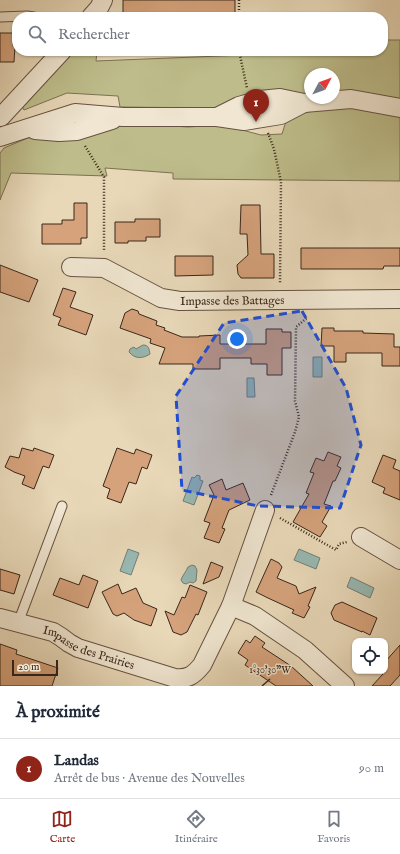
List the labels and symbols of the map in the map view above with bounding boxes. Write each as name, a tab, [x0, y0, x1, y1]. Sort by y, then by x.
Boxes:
north arrow	[304, 68, 340, 104]
pin: 1	[243, 89, 269, 122]
street label: Impasse des Battages	[180, 293, 285, 310]
your location	[227, 329, 247, 349]
street label: Impasse des Prairies	[41, 623, 136, 673]
scale bar	[12, 658, 58, 677]
text: 1°30'30"W	[249, 664, 291, 677]

